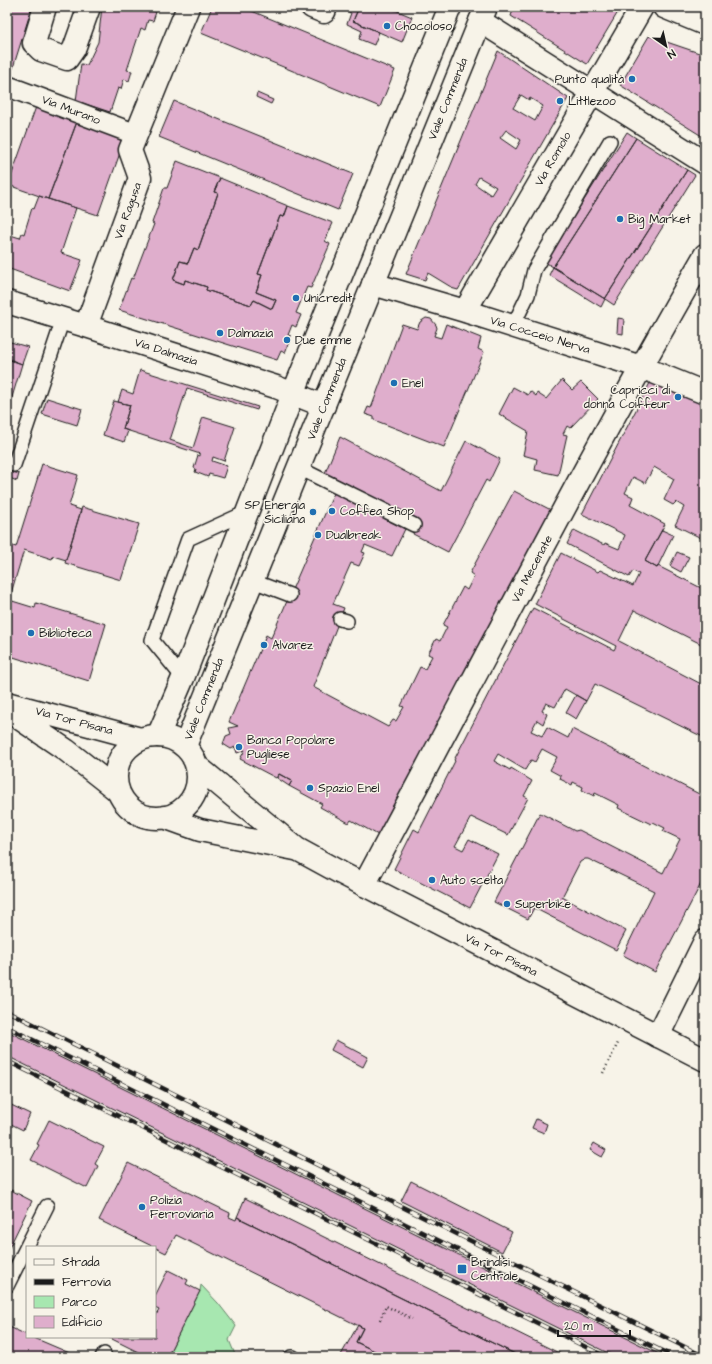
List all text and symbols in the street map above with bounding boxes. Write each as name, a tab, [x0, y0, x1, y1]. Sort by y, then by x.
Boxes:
place label: Chocoloso	[395, 18, 452, 35]
marker: Chocoloso	[382, 21, 392, 31]
north arrow	[646, 26, 686, 66]
text: N	[664, 46, 678, 62]
street label: Viale Commenda	[424, 55, 472, 143]
place label: Punto qualità	[555, 71, 624, 88]
marker: Punto qualità	[627, 74, 637, 84]
street label: Via Murano	[39, 91, 103, 129]
place label: Littlezoo	[568, 93, 616, 110]
marker: Littlezoo	[555, 96, 565, 106]
street label: Via Romolo	[531, 128, 576, 189]
street label: Via Ragusa	[110, 180, 147, 242]
place label: Big Market	[628, 211, 691, 229]
marker: Big Market	[615, 214, 625, 224]
place label: Unicredit	[304, 290, 352, 307]
marker: Unicredit	[291, 293, 301, 303]
street label: Via Cocceio Nerva	[488, 312, 592, 358]
place label: Dalmazia	[228, 325, 273, 342]
marker: Dalmazia	[215, 328, 225, 338]
place label: Due emme	[295, 332, 352, 349]
street label: Via Dalmazia	[132, 334, 200, 370]
marker: Due emme	[282, 335, 292, 345]
street label: Viale Commenda	[303, 355, 351, 443]
place label: Enel	[402, 375, 424, 392]
marker: Enel	[389, 378, 399, 388]
place label: Capricci di donna Coiffeur	[584, 382, 670, 413]
marker: Capricci di donna Coiffeur	[673, 392, 683, 402]
place label: SP Energia Siciliana	[245, 497, 305, 528]
place label: Coffea Shop	[340, 503, 414, 520]
marker: Coffea Shop	[327, 506, 337, 516]
marker: SP Energia Siciliana	[308, 507, 318, 517]
place label: Dualbreak	[326, 527, 382, 544]
marker: Dualbreak	[313, 530, 323, 540]
street label: Via Mecenate	[507, 532, 557, 606]
place label: Biblioteca	[39, 625, 92, 642]
marker: Biblioteca	[26, 628, 36, 638]
place label: Alvarez	[272, 637, 313, 654]
marker: Alvarez	[259, 640, 269, 650]
street label: Viale Commenda	[180, 655, 228, 743]
street label: Via Tor Pisana	[33, 702, 115, 740]
place label: Banca Popolare Pugliese	[247, 732, 336, 764]
marker: Banca Popolare Pugliese	[234, 742, 244, 752]
place label: Spazio Enel	[318, 780, 379, 797]
marker: Spazio Enel	[305, 783, 315, 793]
place label: Auto scelta	[440, 872, 503, 889]
marker: Auto scelta	[427, 875, 437, 885]
place label: Superbike	[515, 896, 572, 913]
marker: Superbike	[502, 899, 512, 909]
street label: Via Tor Pisana	[462, 929, 540, 981]
place label: Polizia Ferroviaria	[150, 1192, 213, 1223]
marker: Polizia Ferroviaria	[137, 1202, 147, 1212]
legend	[26, 1246, 156, 1338]
text: Strada	[62, 1254, 100, 1271]
place label: Brindisi Centrale	[471, 1254, 518, 1285]
marker: Brindisi Centrale	[456, 1263, 468, 1275]
text: Ferrovia	[62, 1274, 111, 1291]
text: Parco	[62, 1294, 97, 1311]
scale bar	[558, 1312, 630, 1338]
text: Edificio	[62, 1314, 102, 1331]
text: 20 m	[564, 1318, 593, 1335]

